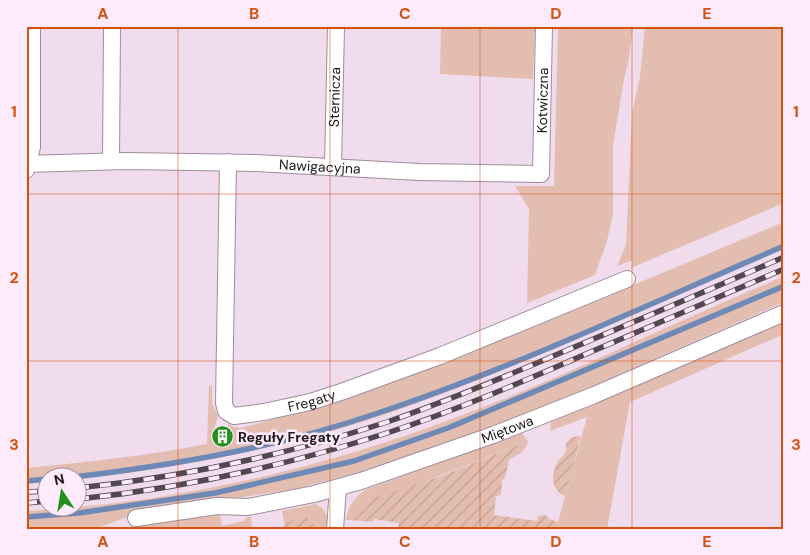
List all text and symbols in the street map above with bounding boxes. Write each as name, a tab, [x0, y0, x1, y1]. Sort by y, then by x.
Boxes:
text: A	[97, 3, 109, 24]
text: B	[249, 3, 259, 24]
text: C	[399, 3, 411, 24]
text: D	[550, 3, 562, 24]
text: E	[702, 3, 712, 24]
street label: Sternicza	[325, 67, 344, 127]
street label: Kotwiczna	[533, 67, 552, 133]
text: 1	[11, 101, 17, 122]
text: 1	[793, 101, 799, 122]
street label: Nawigacyjna	[279, 155, 361, 178]
text: 2	[9, 267, 19, 288]
text: 2	[791, 267, 801, 288]
street label: Fregaty	[286, 385, 338, 416]
street label: Miętowa	[479, 411, 536, 447]
building icon: Reguły Fregaty	[210, 425, 234, 449]
place label: Reguły Fregaty	[238, 428, 341, 446]
text: 3	[9, 434, 19, 455]
text: 3	[791, 434, 801, 455]
north arrow	[38, 468, 88, 518]
text: N	[52, 469, 66, 489]
text: A	[97, 531, 109, 552]
text: B	[249, 531, 259, 552]
text: C	[399, 531, 411, 552]
text: D	[550, 531, 562, 552]
text: E	[702, 531, 712, 552]

